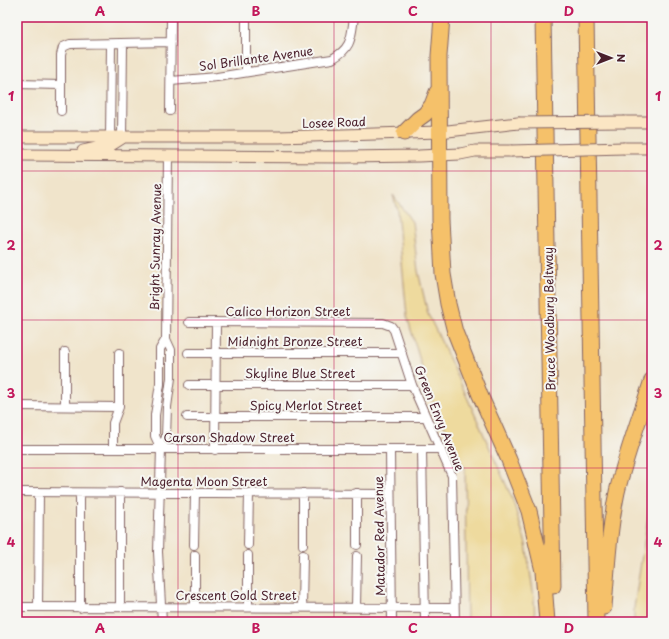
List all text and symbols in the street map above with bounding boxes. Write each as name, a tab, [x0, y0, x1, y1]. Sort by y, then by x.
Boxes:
text: A	[95, 1, 105, 20]
text: B	[252, 1, 261, 20]
text: C	[408, 1, 418, 20]
text: D	[564, 1, 574, 20]
north arrow	[591, 38, 631, 78]
street label: Sol Brillante Avenue	[198, 41, 315, 75]
text: N	[613, 54, 630, 63]
text: 1	[8, 86, 14, 105]
text: 1	[655, 86, 661, 105]
street label: Losee Road	[302, 112, 366, 132]
street label: Bright Sunray Avenue	[145, 183, 165, 311]
text: 2	[6, 235, 16, 254]
text: 2	[653, 235, 663, 254]
street label: Bruce Woodbury Beltway	[539, 247, 559, 391]
street label: Calico Horizon Street	[226, 302, 350, 320]
street label: Midnight Bronze Street	[227, 332, 363, 350]
street label: Green Envy Avenue	[411, 362, 470, 474]
street label: Skyline Blue Street	[245, 364, 355, 382]
text: 3	[7, 383, 16, 402]
text: 3	[654, 383, 663, 402]
street label: Spicy Merlot Street	[250, 396, 362, 414]
street label: Carson Shadow Street	[163, 428, 295, 446]
street label: Magenta Moon Street	[141, 472, 268, 490]
street label: Matador Red Avenue	[369, 475, 389, 596]
text: 4	[7, 532, 16, 551]
text: 4	[654, 532, 663, 551]
street label: Crescent Gold Street	[175, 586, 297, 604]
text: A	[95, 618, 105, 637]
text: B	[252, 618, 261, 637]
text: C	[408, 618, 418, 637]
text: D	[564, 618, 574, 637]

